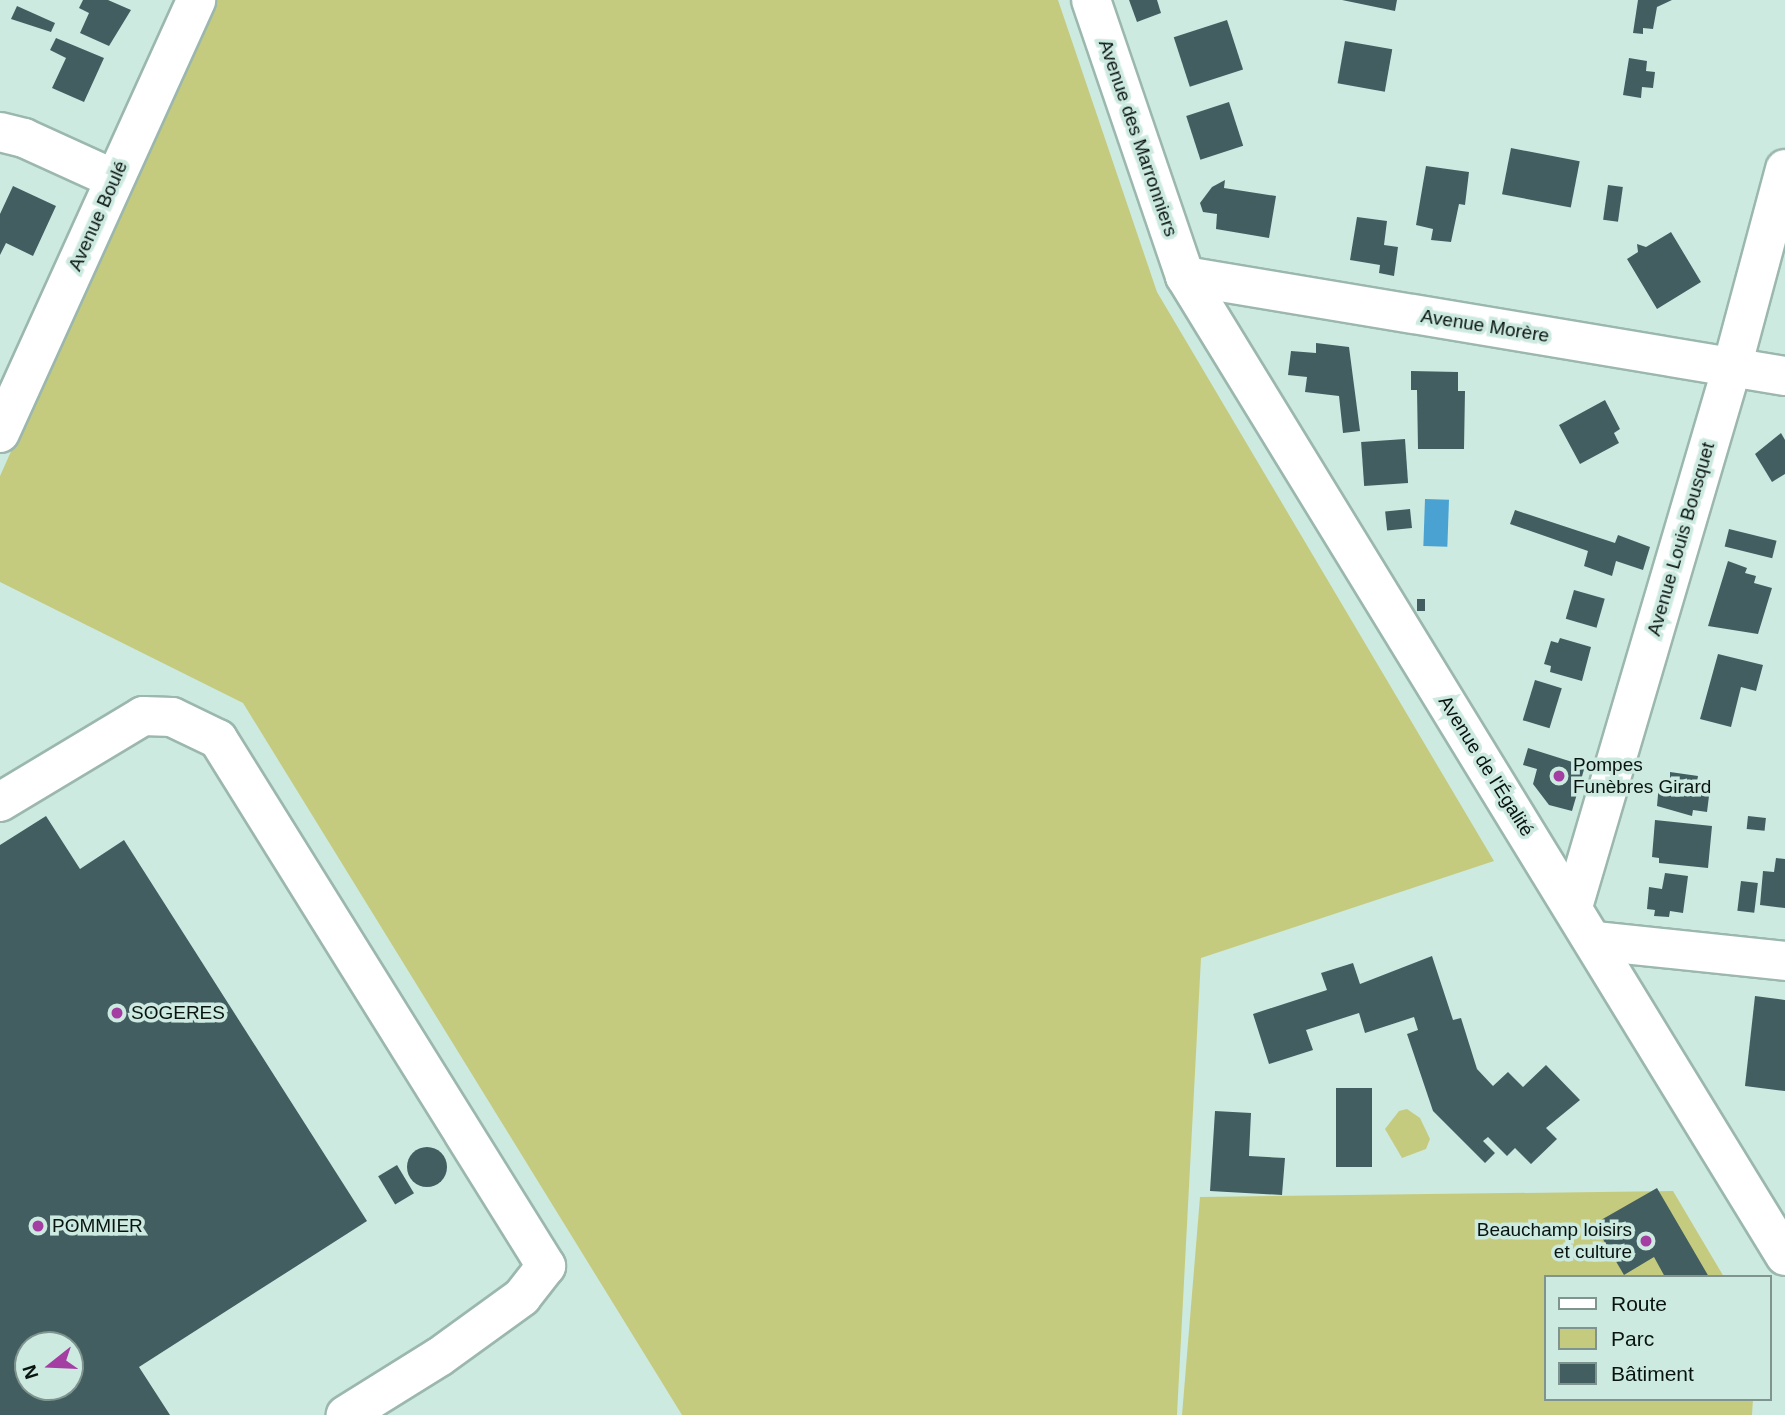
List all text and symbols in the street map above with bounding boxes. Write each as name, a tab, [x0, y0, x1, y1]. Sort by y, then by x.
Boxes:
street label: Avenue des Marronniers	[1094, 37, 1182, 239]
street label: Avenue Boulé	[64, 157, 132, 275]
street label: Avenue Morère	[1419, 305, 1551, 347]
street label: Avenue Louis Bousquet	[1642, 440, 1720, 638]
street label: Avenue de l'Égalité	[1433, 691, 1539, 841]
place label: Pompes Funèbres Girard	[1573, 754, 1711, 798]
marker: Pompes Funèbres Girard	[1551, 768, 1567, 784]
place label: SOGERES	[131, 1002, 225, 1024]
marker: SOGERES	[109, 1005, 125, 1021]
place label: POMMIER	[52, 1215, 143, 1237]
marker: POMMIER	[30, 1218, 46, 1234]
place label: Beauchamp loisirs et culture	[1477, 1219, 1632, 1263]
marker: Beauchamp loisirs et culture	[1638, 1233, 1654, 1249]
legend	[1544, 1275, 1771, 1401]
text: Route	[1611, 1292, 1667, 1315]
text: Parc	[1611, 1327, 1654, 1350]
north arrow	[14, 1331, 84, 1401]
text: N	[18, 1362, 43, 1382]
text: Bâtiment	[1611, 1362, 1694, 1385]

